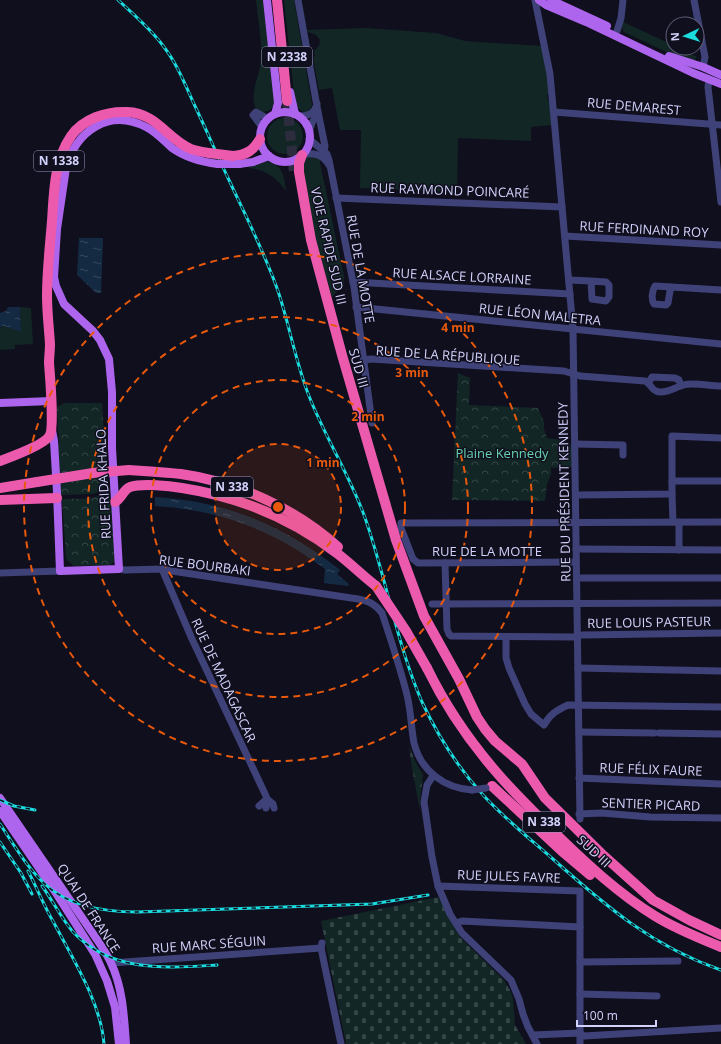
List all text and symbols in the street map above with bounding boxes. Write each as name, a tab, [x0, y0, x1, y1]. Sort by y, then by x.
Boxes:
north arrow	[665, 16, 705, 56]
text: N	[667, 32, 682, 42]
road number: N 2338	[262, 47, 312, 67]
street label: RUE DEMAREST	[586, 93, 683, 119]
road number: N 1338	[34, 151, 84, 171]
street label: RUE RAYMOND POINCARÉ	[370, 178, 530, 202]
street label: VOIE RAPIDE SUD III	[307, 185, 351, 307]
street label: RUE DE LA MOTTE	[343, 213, 379, 325]
street label: RUE FERDINAND ROY	[579, 217, 710, 241]
street label: RUE ALSACE LORRAINE	[392, 263, 532, 289]
street label: RUE LÉON MALETRA	[478, 299, 603, 329]
text: 4 min	[441, 319, 475, 336]
street label: RUE DE LA RÉPUBLIQUE	[375, 341, 521, 369]
street label: SUD III	[345, 346, 373, 390]
text: 3 min	[395, 364, 429, 381]
street label: RUE DU PRÉSIDENT KENNEDY	[553, 401, 575, 582]
text: 2 min	[351, 408, 385, 425]
street label: RUE FRIDA KHALO	[91, 429, 115, 539]
park label: Plaine Kennedy	[455, 444, 549, 462]
text: 1 min	[306, 454, 340, 471]
road number: N 338	[211, 477, 253, 497]
centre of rings	[271, 500, 285, 514]
street label: RUE DE LA MOTTE	[432, 542, 542, 560]
street label: RUE BOURBAKI	[158, 550, 252, 580]
street label: RUE LOUIS PASTEUR	[587, 612, 711, 632]
street label: RUE DE MADAGASCAR	[187, 615, 261, 745]
street label: RUE FÉLIX FAURE	[599, 758, 703, 780]
street label: SENTIER PICARD	[601, 793, 701, 815]
road number: N 338	[523, 812, 565, 832]
street label: SUD III	[573, 831, 615, 871]
street label: QUAI DE FRANCE	[53, 860, 125, 956]
street label: RUE JULES FAVRE	[457, 865, 561, 887]
street label: RUE MARC SÉGUIN	[151, 931, 267, 957]
scale bar	[577, 1002, 656, 1028]
text: 100 m	[583, 1007, 618, 1024]

